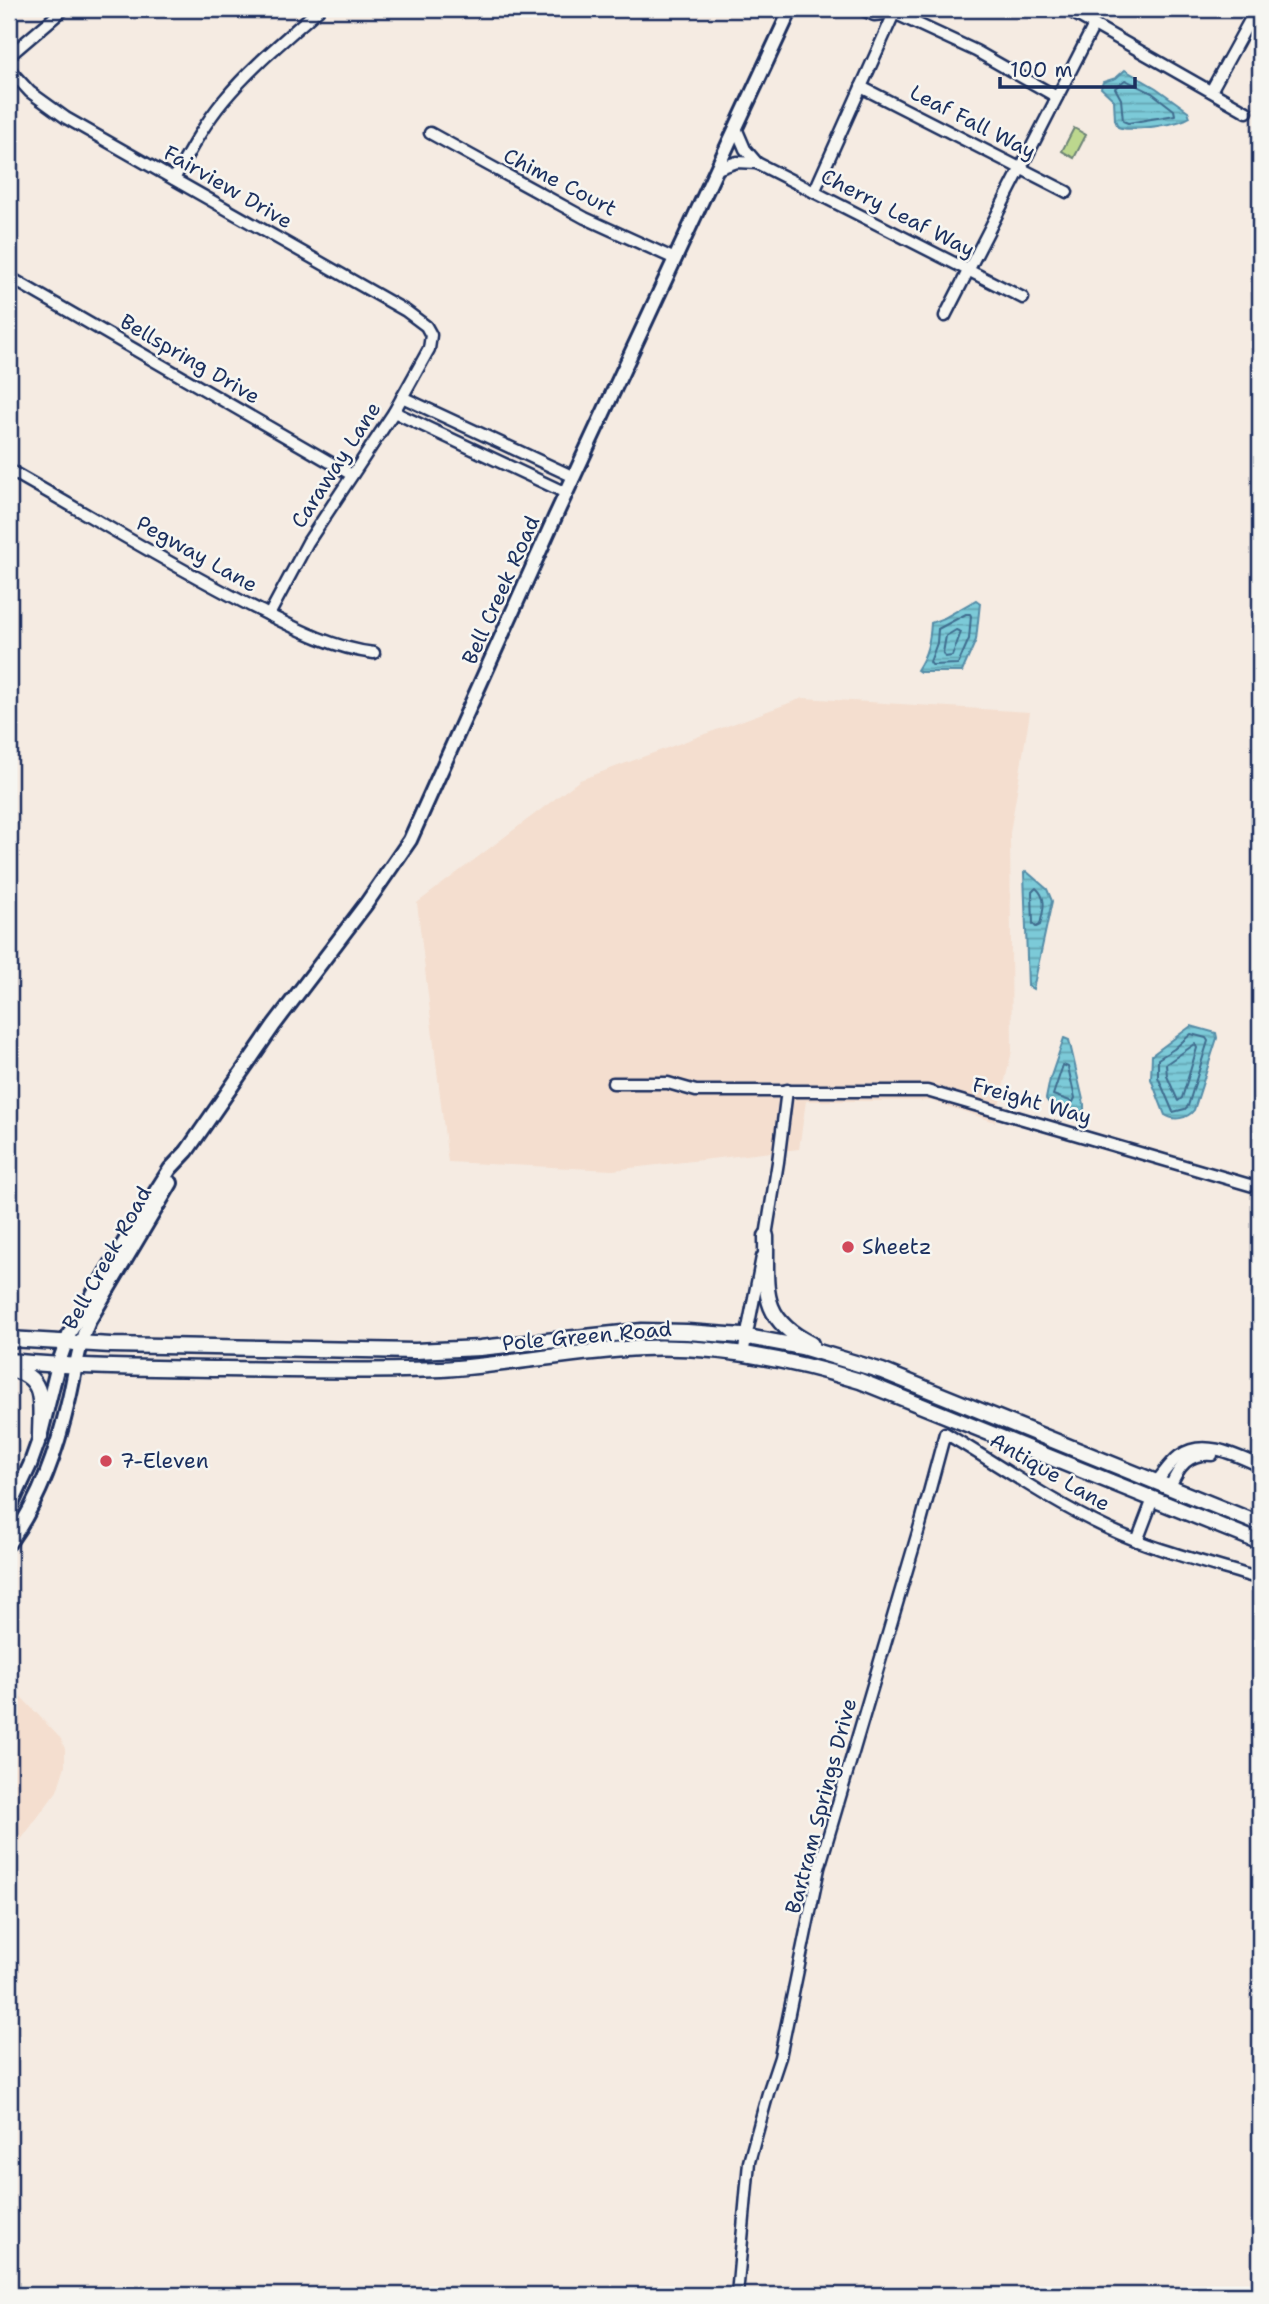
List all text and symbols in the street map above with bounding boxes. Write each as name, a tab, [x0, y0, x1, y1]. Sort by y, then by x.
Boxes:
scale bar	[1000, 46, 1134, 90]
text: 100 m	[1010, 56, 1073, 84]
street label: Leaf Fall Way	[905, 78, 1041, 166]
street label: Fairview Drive	[158, 139, 298, 235]
street label: Chime Court	[499, 141, 621, 223]
street label: Cherry Leaf Way	[816, 162, 980, 264]
street label: Bellspring Drive	[115, 308, 265, 410]
street label: Caraway Lane	[285, 396, 387, 534]
street label: Pegway Lane	[131, 509, 263, 599]
street label: Bell Creek Road	[456, 511, 546, 669]
street label: Freight Way	[969, 1071, 1095, 1131]
street label: Bell Creek Road	[56, 1181, 158, 1335]
place label: Sheetz	[862, 1233, 932, 1261]
marker: Sheetz	[840, 1239, 856, 1255]
street label: Pole Green Road	[501, 1315, 673, 1357]
street label: Antique Lane	[985, 1426, 1115, 1518]
place label: 7-Eleven	[120, 1447, 209, 1475]
marker: 7-Eleven	[98, 1453, 114, 1469]
street label: Bartram Springs Drive	[779, 1695, 863, 1917]

